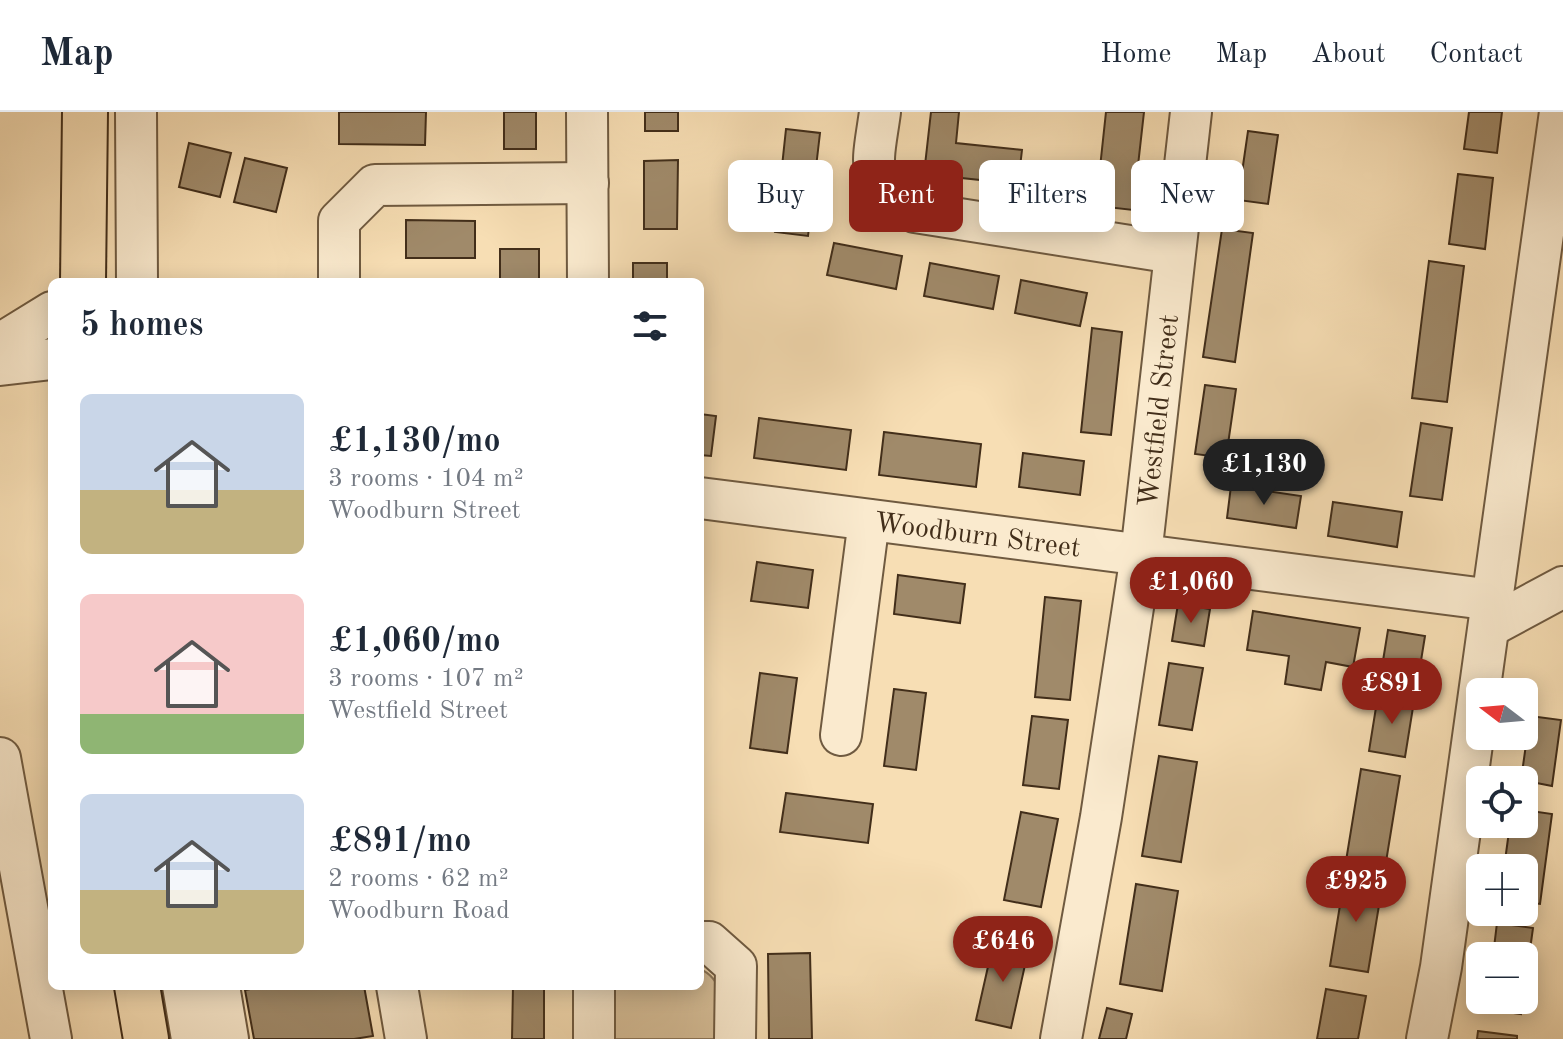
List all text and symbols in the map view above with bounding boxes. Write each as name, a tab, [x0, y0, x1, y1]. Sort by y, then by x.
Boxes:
text: Map	[40, 36, 114, 74]
text: Home	[1100, 41, 1171, 69]
text: Map	[1215, 41, 1267, 69]
text: About	[1311, 41, 1386, 69]
text: Contact	[1430, 41, 1523, 69]
chip: Buy	[728, 160, 833, 232]
chip: Rent	[849, 160, 963, 232]
chip: Filters	[979, 160, 1115, 232]
chip: New	[1131, 160, 1244, 232]
icon: filters	[628, 304, 672, 348]
text: 5 homes	[80, 309, 203, 343]
street label: Westfield Street	[1135, 313, 1185, 509]
text: £1,130/mo	[328, 425, 501, 459]
icon: home	[144, 426, 240, 522]
pin: £1,130	[1199, 439, 1329, 507]
text: £1,130	[1221, 452, 1307, 478]
text: 3 rooms · 104 m²	[328, 466, 524, 492]
text: Woodburn Street	[328, 498, 521, 524]
street label: Woodburn Street	[873, 510, 1082, 564]
pin: £1,060	[1126, 557, 1256, 625]
text: £1,060	[1148, 570, 1234, 596]
text: £1,060/mo	[328, 625, 501, 659]
icon: home	[144, 626, 240, 722]
pin: £891	[1345, 658, 1439, 726]
text: 3 rooms · 107 m²	[328, 666, 524, 692]
text: £891	[1360, 671, 1424, 697]
north arrow	[1466, 678, 1538, 750]
map controls	[1466, 678, 1538, 1014]
text: Westfield Street	[328, 698, 508, 724]
button: locate	[1466, 766, 1538, 838]
text: £891/mo	[328, 825, 471, 859]
icon: home	[144, 826, 240, 922]
button: +	[1466, 854, 1538, 926]
pin: £925	[1309, 856, 1403, 924]
text: 2 rooms · 62 m²	[328, 866, 509, 892]
text: £925	[1324, 869, 1388, 895]
text: Woodburn Road	[328, 898, 510, 924]
pin: £646	[956, 916, 1050, 984]
text: £646	[971, 929, 1035, 955]
button: −	[1466, 942, 1538, 1014]

